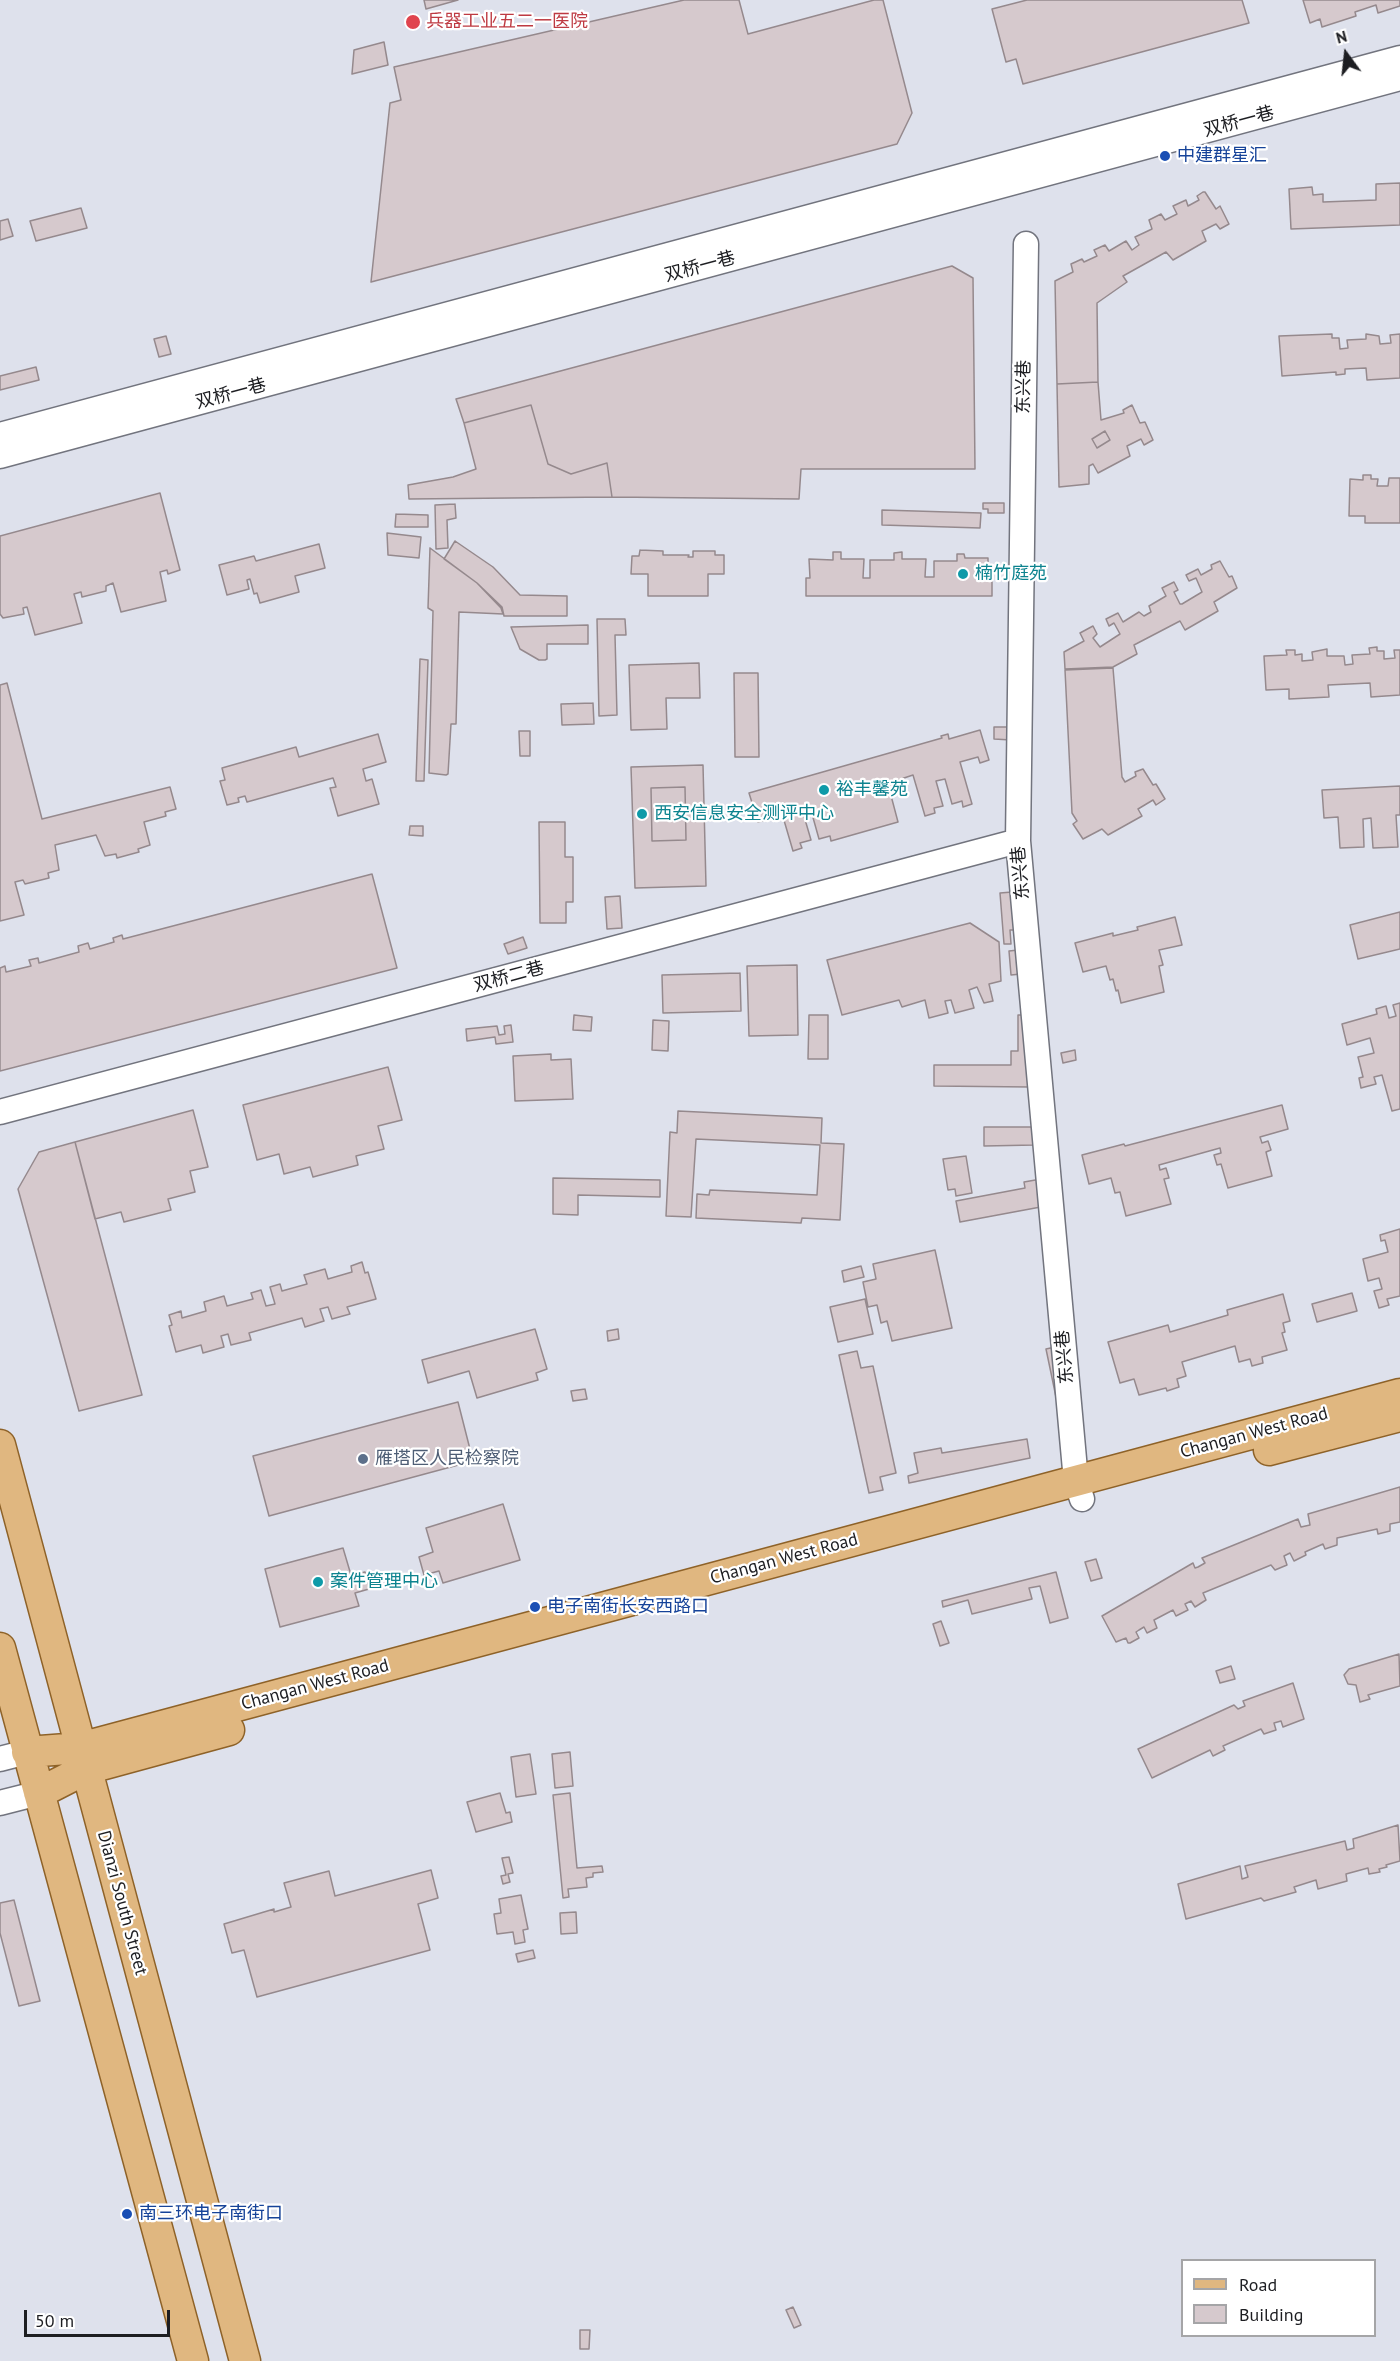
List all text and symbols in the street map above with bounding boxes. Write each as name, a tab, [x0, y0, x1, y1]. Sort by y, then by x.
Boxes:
place label: 兵器工业五二一医院	[426, 11, 588, 33]
marker: 兵器工业五二一医院	[404, 13, 422, 31]
north arrow	[1316, 24, 1376, 84]
text: N	[1334, 26, 1349, 48]
street label: 双桥一巷	[1201, 102, 1277, 142]
place label: 中建群星汇	[1177, 145, 1267, 167]
marker: 中建群星汇	[1158, 149, 1172, 163]
street label: 双桥一巷	[662, 247, 738, 287]
street label: 东兴巷	[1013, 360, 1035, 414]
street label: 双桥一巷	[193, 374, 269, 414]
place label: 楠竹庭苑	[975, 563, 1047, 585]
marker: 楠竹庭苑	[956, 567, 970, 581]
place label: 裕丰馨苑	[836, 779, 908, 801]
marker: 裕丰馨苑	[817, 783, 831, 797]
place label: 西安信息安全测评中心	[654, 803, 834, 825]
marker: 西安信息安全测评中心	[635, 807, 649, 821]
street label: 东兴巷	[1008, 845, 1034, 901]
street label: 双桥二巷	[471, 957, 547, 997]
street label: 东兴巷	[1052, 1329, 1078, 1385]
street label: Changan West Road	[1178, 1403, 1330, 1463]
place label: 雁塔区人民检察院	[375, 1448, 519, 1470]
marker: 雁塔区人民检察院	[356, 1452, 370, 1466]
street label: Changan West Road	[708, 1529, 860, 1589]
place label: 案件管理中心	[330, 1571, 438, 1593]
marker: 案件管理中心	[311, 1575, 325, 1589]
place label: 电子南街长安西路口	[547, 1596, 709, 1618]
marker: 电子南街长安西路口	[528, 1600, 542, 1614]
street label: Changan West Road	[239, 1655, 391, 1715]
street label: Dianzi South Street	[92, 1828, 152, 1978]
place label: 南三环电子南街口	[139, 2203, 283, 2225]
marker: 南三环电子南街口	[120, 2207, 134, 2221]
legend	[1181, 2259, 1376, 2337]
text: Road	[1239, 2273, 1277, 2296]
scale bar	[27, 2298, 172, 2336]
text: Building	[1239, 2303, 1303, 2326]
text: 50 m	[35, 2309, 74, 2332]

